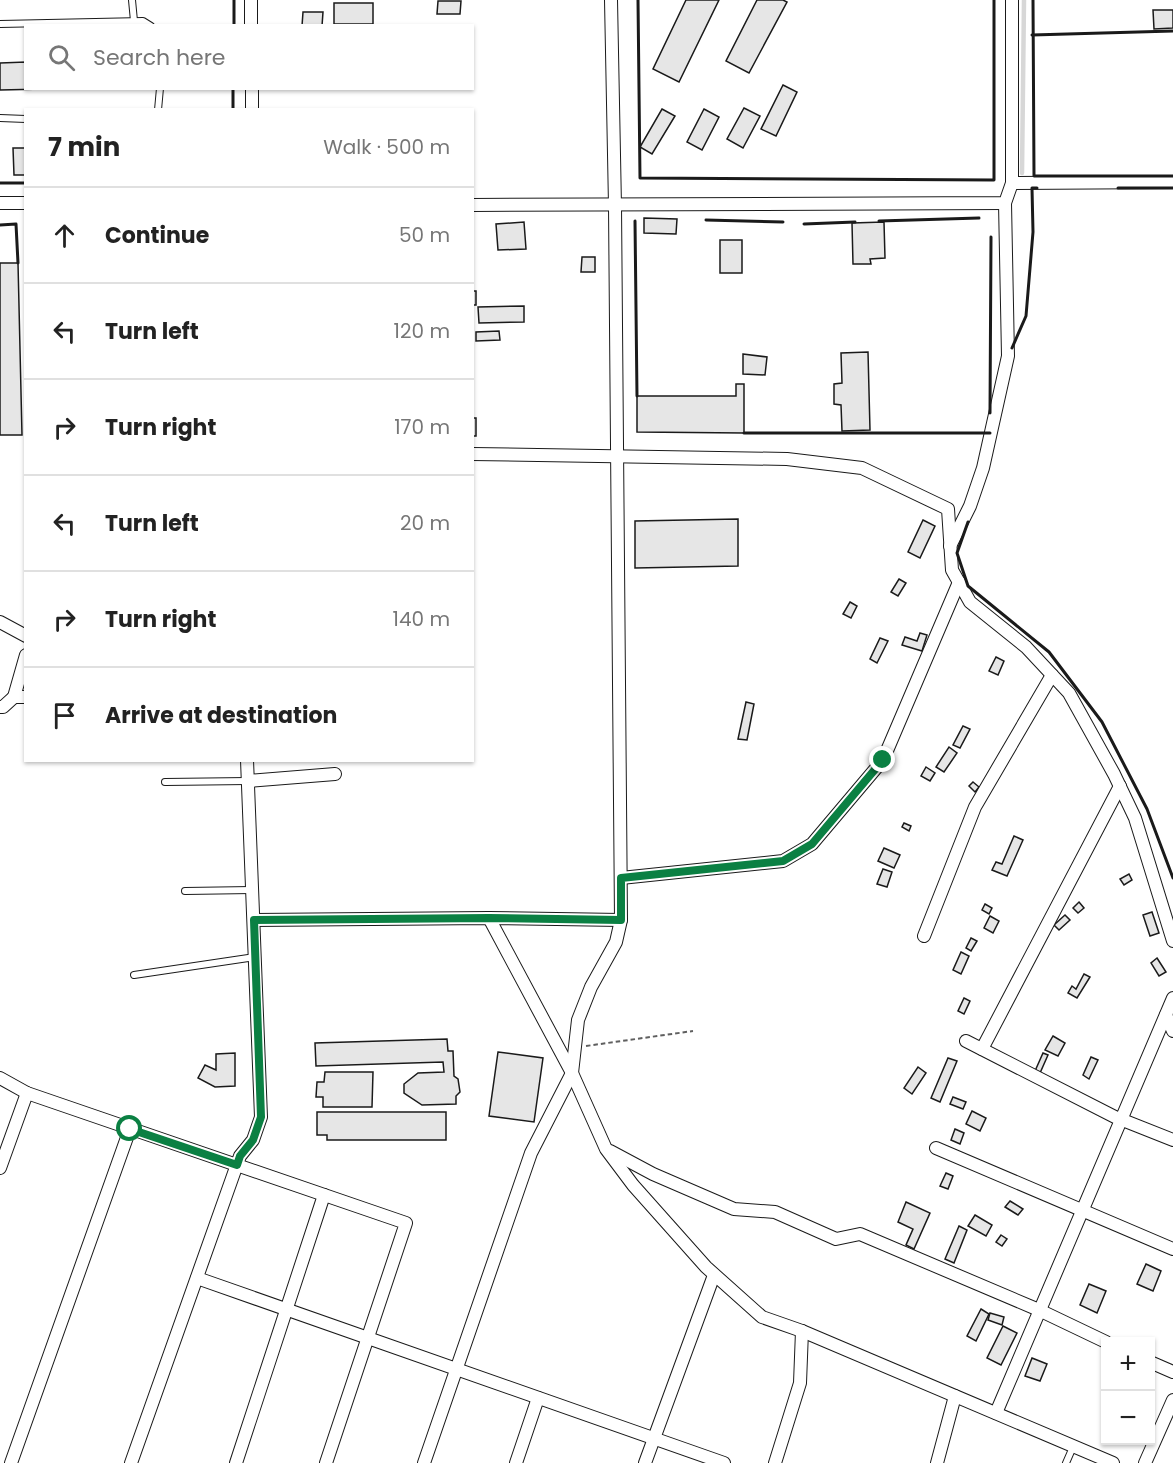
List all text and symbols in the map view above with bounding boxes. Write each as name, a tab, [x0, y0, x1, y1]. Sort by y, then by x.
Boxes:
search box	[24, 24, 474, 90]
icon: search	[45, 41, 78, 74]
text: Search here	[93, 42, 226, 73]
text: 7 min	[48, 129, 120, 165]
text: Walk · 500 m	[323, 133, 450, 161]
icon: ahead	[48, 219, 81, 252]
text: Continue	[105, 220, 209, 251]
text: 50 m	[399, 221, 450, 249]
icon: left	[48, 315, 81, 348]
text: Turn left	[105, 316, 199, 347]
text: 120 m	[394, 317, 450, 345]
icon: right	[48, 411, 81, 444]
text: Turn right	[105, 412, 216, 443]
text: 170 m	[394, 413, 450, 441]
icon: left	[48, 507, 81, 540]
text: Turn left	[105, 508, 199, 539]
text: 20 m	[400, 509, 450, 537]
icon: right	[48, 603, 81, 636]
text: Turn right	[105, 604, 216, 635]
text: 140 m	[393, 605, 450, 633]
icon: arrive	[48, 699, 81, 732]
text: Arrive at destination	[105, 700, 337, 731]
route end	[869, 746, 895, 772]
route start	[116, 1115, 142, 1141]
map controls	[1101, 1337, 1155, 1445]
button: +	[1101, 1337, 1155, 1391]
button: −	[1101, 1391, 1155, 1445]

